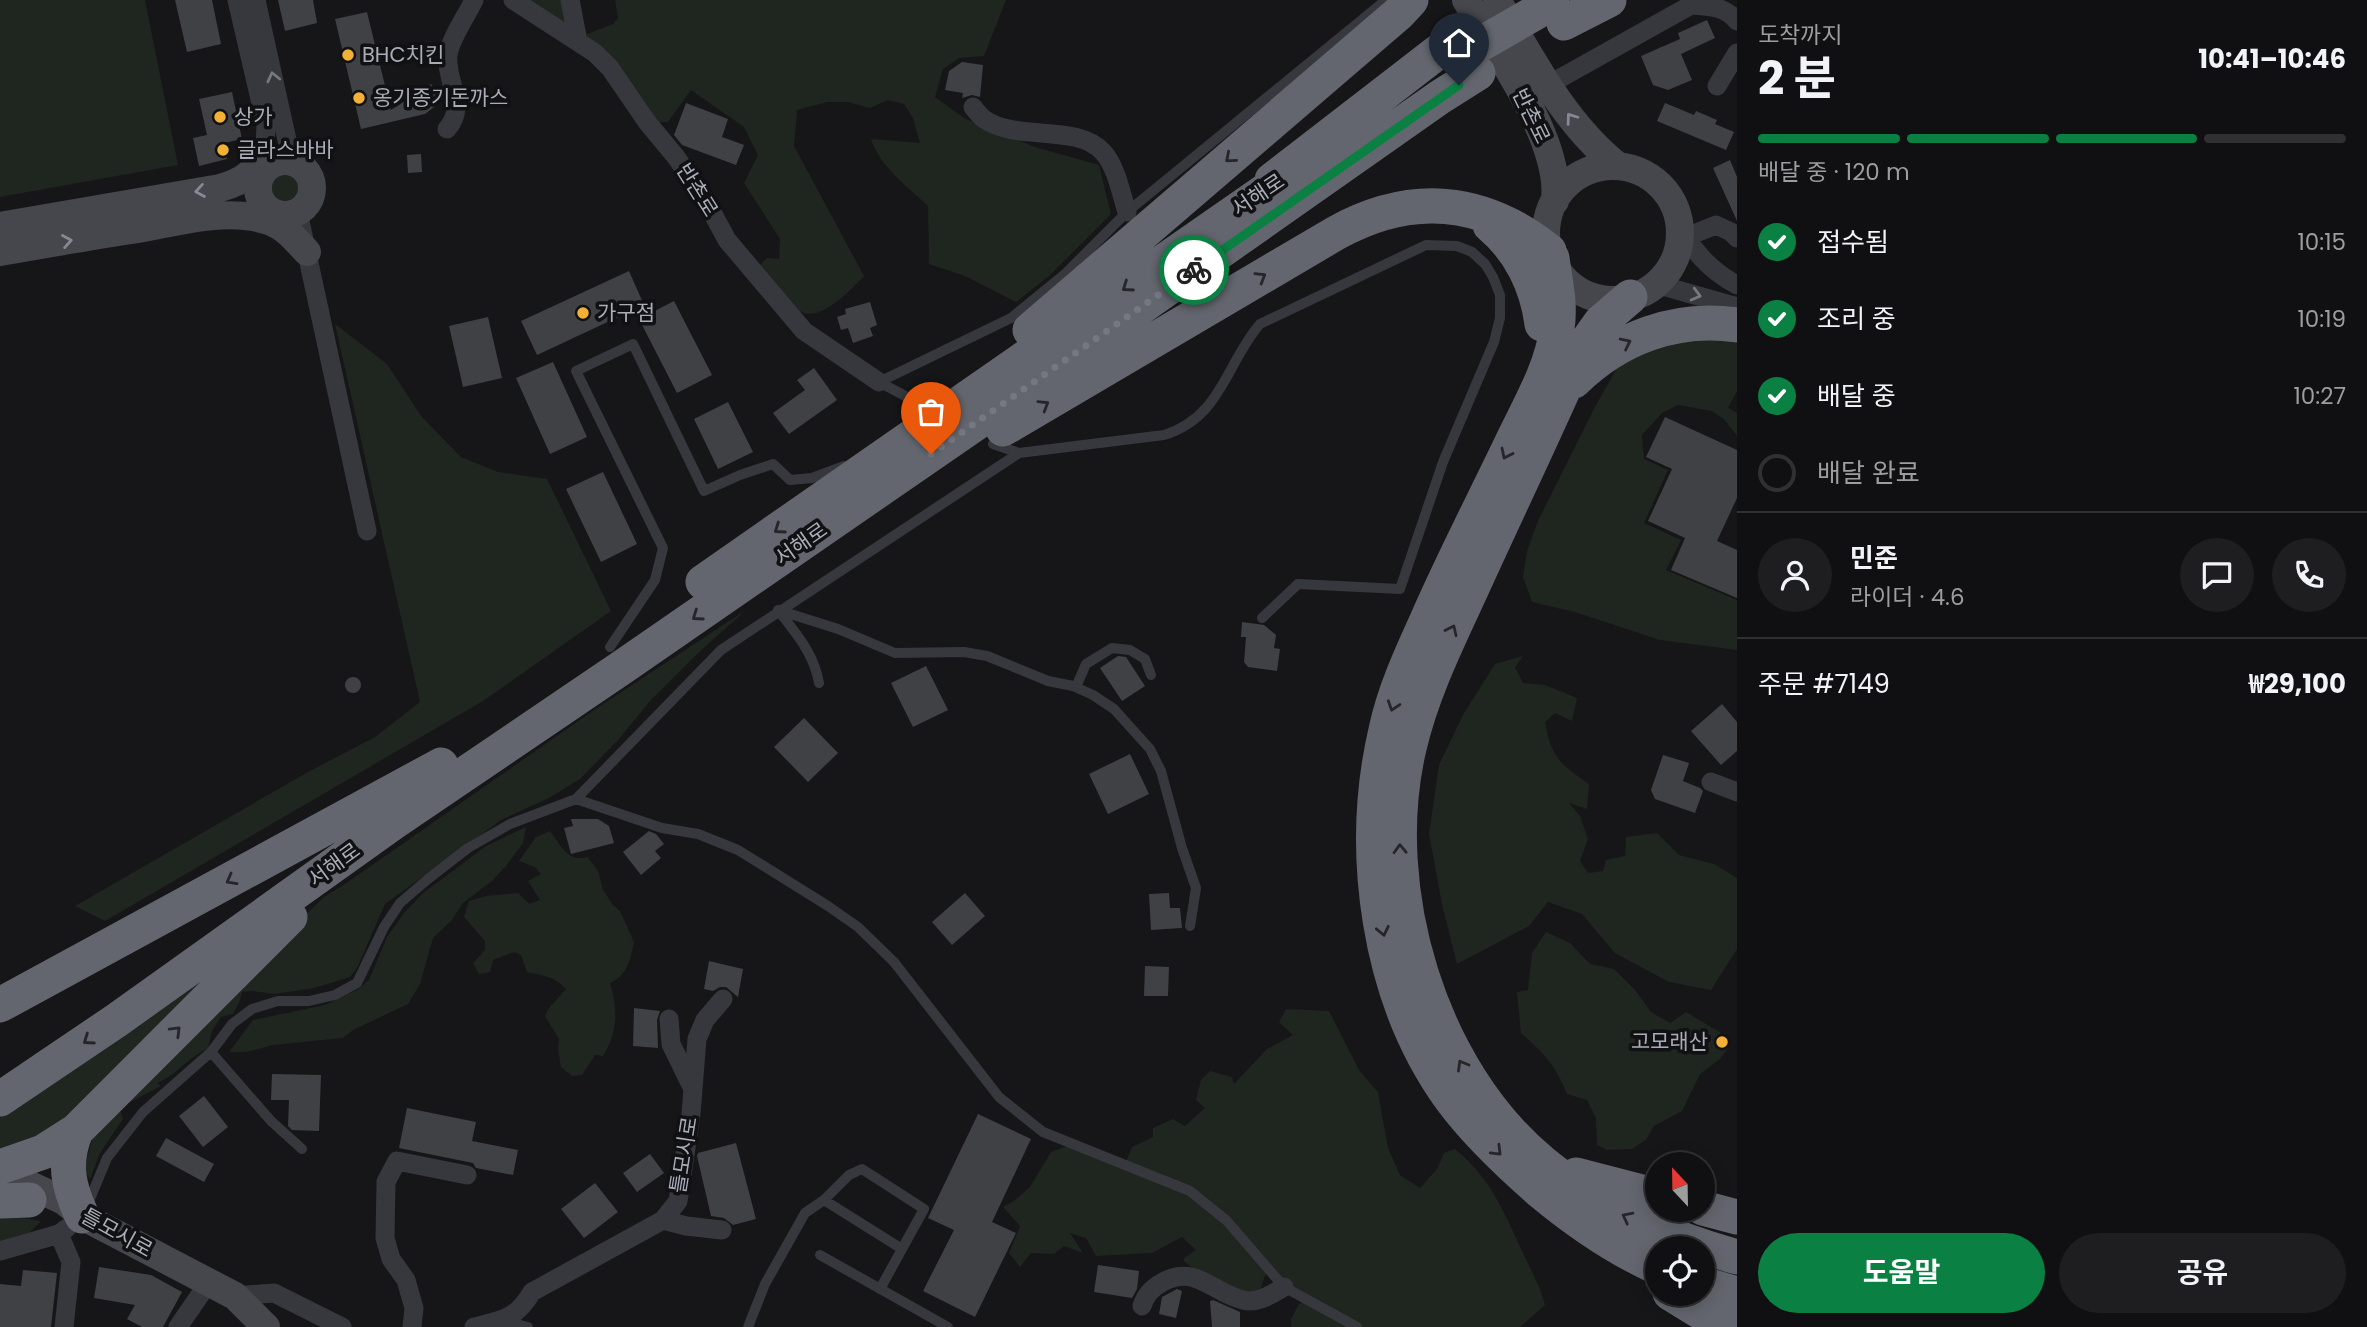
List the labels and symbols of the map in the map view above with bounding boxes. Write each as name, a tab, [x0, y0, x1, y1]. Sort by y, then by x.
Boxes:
pin	[1429, 13, 1489, 85]
place label: BHC치킨	[362, 40, 444, 69]
marker: BHC치킨	[340, 47, 356, 63]
one-way arrow	[266, 71, 281, 83]
place label: 옹기종기돈까스	[373, 83, 508, 112]
street label: 반촌로	[1506, 83, 1557, 148]
marker: 옹기종기돈까스	[351, 90, 367, 106]
place label: 상가	[234, 102, 273, 131]
marker: 상가	[212, 109, 228, 125]
one-way arrow	[1567, 113, 1579, 125]
place label: 글라스바바	[237, 135, 334, 164]
marker: 글라스바바	[215, 142, 231, 158]
one-way arrow	[1226, 150, 1239, 162]
street label: 반촌로	[670, 157, 725, 222]
street label: 서해로	[1226, 166, 1290, 223]
one-way arrow	[194, 183, 205, 198]
one-way arrow	[61, 234, 73, 249]
courier	[1159, 235, 1229, 305]
one-way arrow	[1253, 272, 1266, 285]
one-way arrow	[1122, 279, 1135, 291]
one-way arrow	[1690, 287, 1702, 302]
place label: 가구점	[597, 298, 655, 327]
marker: 가구점	[575, 305, 591, 321]
one-way arrow	[1619, 337, 1631, 351]
pin	[901, 382, 961, 454]
one-way arrow	[1036, 400, 1049, 413]
one-way arrow	[1501, 447, 1515, 459]
street label: 서해로	[769, 515, 833, 572]
one-way arrow	[774, 521, 787, 533]
one-way arrow	[692, 608, 705, 620]
one-way arrow	[1444, 625, 1458, 637]
one-way arrow	[1387, 699, 1401, 711]
street label: 서해로	[302, 836, 366, 893]
one-way arrow	[1393, 843, 1408, 854]
one-way arrow	[225, 871, 238, 885]
one-way arrow	[1374, 924, 1389, 936]
one-way arrow	[168, 1026, 181, 1039]
place label: 고모래산	[1631, 1027, 1708, 1056]
one-way arrow	[83, 1032, 96, 1044]
marker: 고모래산	[1714, 1034, 1730, 1050]
one-way arrow	[1457, 1060, 1470, 1073]
street label: 틀모시로	[663, 1114, 704, 1195]
one-way arrow	[1488, 1142, 1501, 1155]
north arrow	[1645, 1152, 1715, 1222]
street label: 틀모시로	[76, 1201, 158, 1264]
one-way arrow	[1622, 1212, 1634, 1226]

